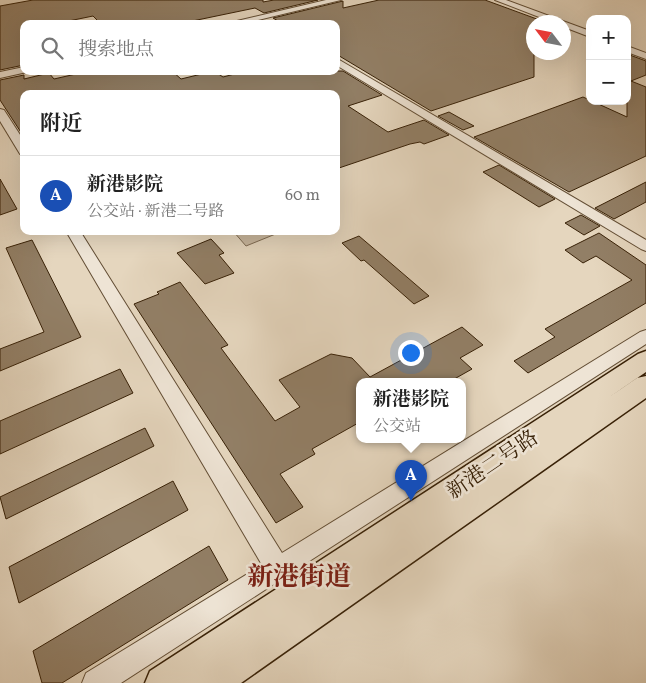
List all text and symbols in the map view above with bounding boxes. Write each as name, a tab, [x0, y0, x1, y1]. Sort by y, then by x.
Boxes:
north arrow	[526, 15, 571, 60]
map controls	[586, 15, 631, 105]
button: +	[586, 15, 631, 60]
search box	[20, 20, 340, 75]
icon: search	[38, 34, 66, 62]
text: 搜索地点	[78, 37, 154, 63]
button: −	[586, 60, 631, 105]
text: 附近	[40, 110, 82, 139]
text: 新港影院	[87, 172, 163, 198]
text: A	[50, 185, 62, 207]
text: 60 m	[285, 185, 320, 207]
text: 公交站 · 新港二号路	[87, 201, 225, 223]
your location	[398, 340, 424, 366]
popup	[356, 378, 466, 443]
text: 新港影院	[373, 387, 449, 413]
text: 公交站	[373, 416, 421, 438]
street label: 新港二号路	[441, 424, 544, 507]
pin: A	[395, 460, 427, 501]
district label: 新港街道	[247, 560, 351, 596]

